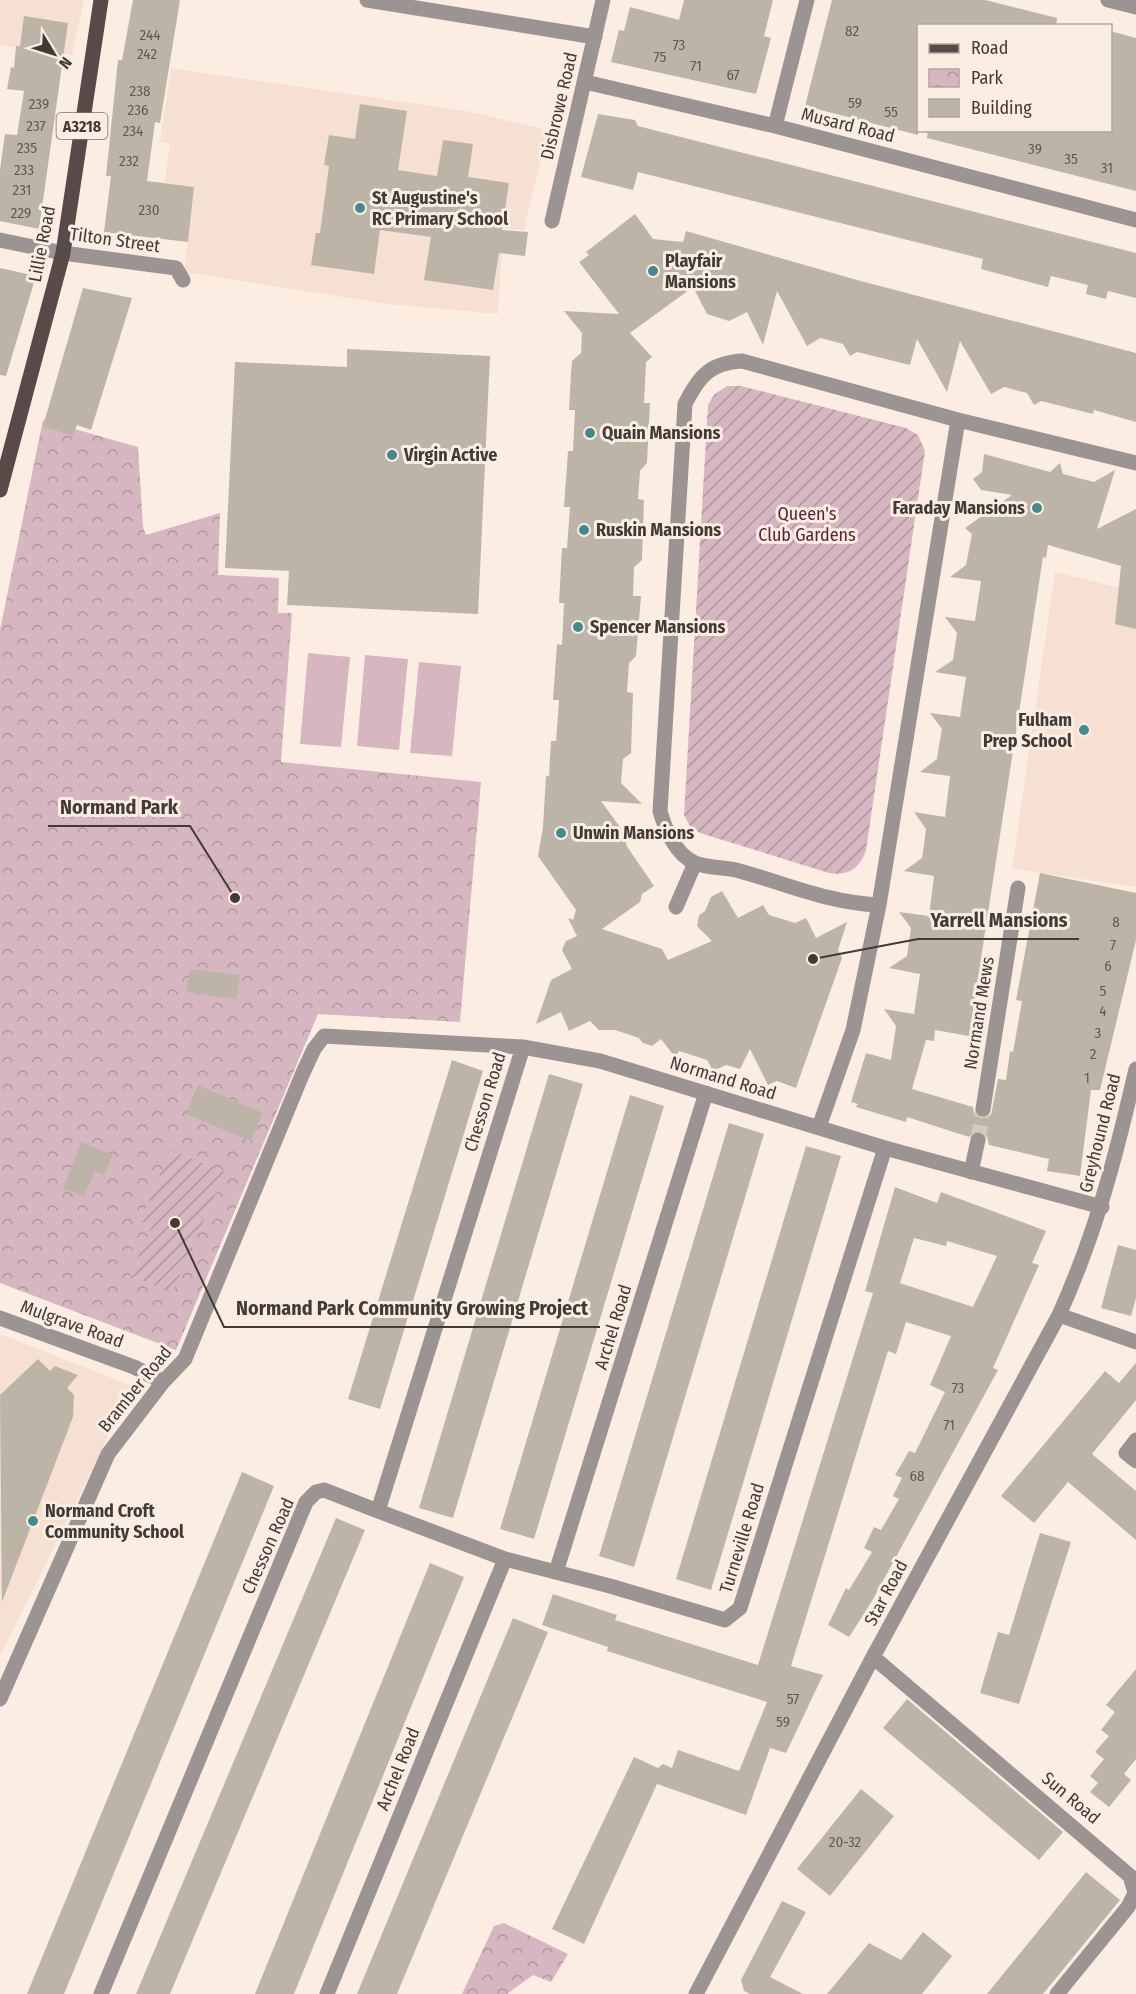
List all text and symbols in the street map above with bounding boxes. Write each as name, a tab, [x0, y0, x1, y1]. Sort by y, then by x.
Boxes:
house number: 82	[845, 22, 859, 40]
north arrow	[24, 24, 84, 84]
legend	[917, 24, 1112, 132]
house number: 244	[140, 26, 160, 44]
house number: 73	[673, 36, 686, 54]
text: Road	[971, 37, 1008, 59]
house number: 242	[137, 45, 157, 63]
house number: 75	[654, 48, 666, 66]
street label: Disbrowe Road	[536, 50, 582, 162]
text: N	[55, 53, 76, 73]
house number: 71	[690, 57, 702, 75]
house number: 67	[726, 66, 740, 84]
text: Park	[971, 67, 1004, 89]
house number: 238	[130, 82, 150, 100]
house number: 59	[848, 94, 862, 112]
house number: 239	[29, 95, 49, 113]
text: Building	[971, 97, 1032, 119]
house number: 236	[128, 101, 148, 119]
street label: Musard Road	[799, 103, 897, 147]
house number: 55	[884, 103, 898, 121]
road number: A3218	[56, 113, 107, 139]
house number: 237	[26, 117, 46, 135]
house number: 234	[123, 122, 143, 140]
house number: 235	[17, 139, 37, 157]
house number: 39	[1028, 140, 1042, 158]
house number: 35	[1064, 150, 1078, 168]
house number: 232	[119, 152, 139, 170]
house number: 31	[1101, 159, 1113, 177]
house number: 233	[14, 161, 34, 179]
house number: 231	[13, 181, 31, 199]
place label: St Augustine's RC Primary School	[372, 187, 508, 230]
house number: 230	[138, 201, 160, 219]
marker: St Augustine's RC Primary School	[353, 201, 367, 215]
house number: 229	[11, 204, 31, 222]
street label: Lillie Road	[24, 204, 60, 284]
street label: Tilton Street	[69, 223, 162, 257]
place label: Playfair Mansions	[665, 250, 736, 293]
marker: Playfair Mansions	[646, 264, 660, 278]
place label: Quain Mansions	[602, 422, 720, 444]
marker: Quain Mansions	[583, 426, 597, 440]
place label: Virgin Active	[403, 444, 497, 466]
marker: Virgin Active	[385, 448, 399, 462]
place label: Faraday Mansions	[893, 497, 1025, 519]
marker: Faraday Mansions	[1030, 501, 1044, 515]
park label: Queen's Club Gardens	[758, 503, 856, 546]
place label: Ruskin Mansions	[596, 519, 721, 541]
marker: Ruskin Mansions	[577, 523, 591, 537]
place label: Spencer Mansions	[590, 616, 726, 638]
marker: Spencer Mansions	[571, 620, 585, 634]
place label: Fulham Prep School	[983, 709, 1072, 752]
marker: Fulham Prep School	[1077, 723, 1091, 737]
callout: Normand Park	[48, 788, 190, 826]
text: Normand Park	[60, 795, 179, 819]
place label: Unwin Mansions	[573, 822, 694, 844]
marker: Unwin Mansions	[554, 826, 568, 840]
callout: Yarrell Mansions	[918, 901, 1079, 939]
text: Yarrell Mansions	[929, 908, 1068, 932]
house number: 8	[1112, 913, 1120, 931]
house number: 7	[1110, 936, 1116, 954]
street label: Normand Mews	[959, 955, 999, 1071]
house number: 6	[1104, 957, 1112, 975]
house number: 5	[1100, 982, 1107, 1000]
house number: 4	[1099, 1002, 1107, 1020]
house number: 3	[1095, 1024, 1102, 1042]
house number: 2	[1090, 1045, 1097, 1063]
street label: Chesson Road	[459, 1050, 511, 1154]
street label: Normand Road	[667, 1051, 779, 1105]
house number: 1	[1084, 1069, 1090, 1087]
street label: Greyhound Road	[1075, 1071, 1125, 1195]
street label: Archel Road	[590, 1282, 636, 1372]
callout: Normand Park Community Growing Project	[224, 1289, 600, 1327]
street label: Mulgrave Road	[17, 1295, 127, 1353]
text: Normand Park Community Growing Project	[236, 1296, 589, 1320]
street label: Bramber Road	[94, 1341, 176, 1437]
house number: 73	[952, 1379, 965, 1397]
house number: 71	[943, 1416, 955, 1434]
house number: 68	[910, 1467, 924, 1485]
street label: Turneville Road	[715, 1480, 769, 1596]
street label: Chesson Road	[237, 1494, 299, 1598]
place label: Normand Croft Community School	[45, 1500, 184, 1543]
marker: Normand Croft Community School	[26, 1514, 40, 1528]
street label: Star Road	[860, 1556, 912, 1630]
house number: 57	[787, 1690, 799, 1708]
house number: 59	[776, 1713, 790, 1731]
street label: Archel Road	[371, 1724, 425, 1814]
street label: Sun Road	[1037, 1767, 1105, 1829]
house number: 20-32	[829, 1833, 862, 1851]

